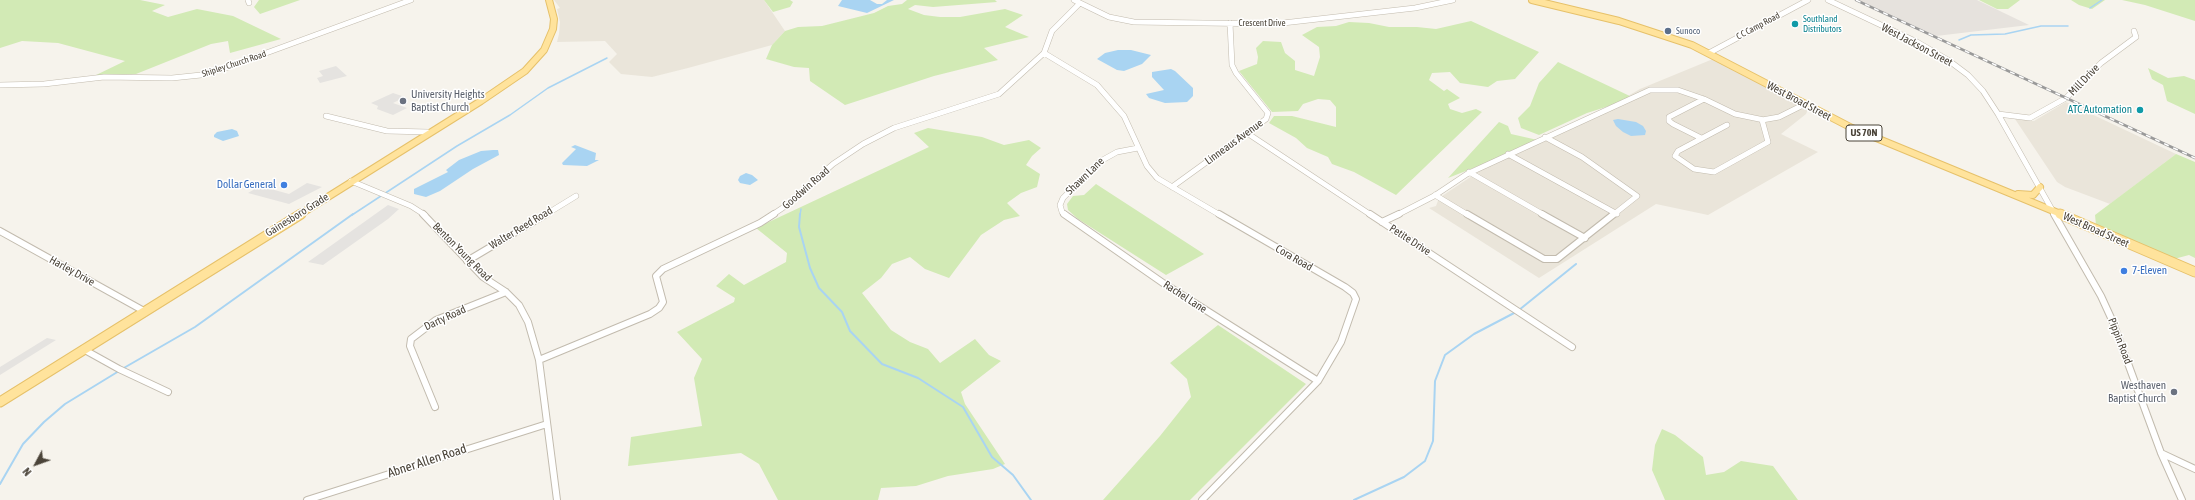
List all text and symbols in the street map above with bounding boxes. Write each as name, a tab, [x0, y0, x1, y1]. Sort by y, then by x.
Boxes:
street label: C C Camp Road	[1734, 10, 1782, 42]
place label: Southland Distributors	[1803, 14, 1842, 35]
street label: Crescent Drive	[1238, 18, 1286, 28]
marker: Southland Distributors	[1790, 19, 1800, 29]
street label: West Jackson Street	[1879, 21, 1955, 69]
marker: Sunoco	[1663, 26, 1673, 36]
place label: Sunoco	[1676, 26, 1700, 36]
street label: Shipley Church Road	[200, 48, 268, 80]
street label: Mill Drive	[2066, 62, 2102, 98]
street label: West Broad Street	[1765, 79, 1833, 123]
place label: University Heights Baptist Church	[411, 88, 485, 114]
marker: University Heights Baptist Church	[398, 96, 408, 106]
place label: ATC Automation	[2068, 103, 2132, 117]
marker: ATC Automation	[2135, 105, 2145, 115]
street label: Linneaus Avenue	[1202, 116, 1266, 168]
road number: US 70N	[1846, 125, 1882, 141]
street label: Shawn Lane	[1063, 155, 1107, 197]
street label: Goodwin Road	[780, 164, 832, 212]
place label: Dollar General	[217, 178, 276, 192]
marker: Dollar General	[279, 180, 289, 190]
street label: Gainesboro Grade	[263, 190, 331, 240]
street label: Walter Reed Road	[487, 204, 555, 252]
street label: West Broad Street	[2061, 210, 2131, 250]
street label: Benton Young Road	[430, 220, 494, 284]
street label: Petite Drive	[1387, 222, 1433, 258]
street label: Cora Road	[1273, 242, 1315, 274]
street label: Harley Drive	[47, 253, 97, 289]
place label: 7-Eleven	[2132, 264, 2167, 278]
marker: 7-Eleven	[2119, 266, 2129, 276]
street label: Rachel Lane	[1161, 278, 1209, 316]
street label: Darty Road	[422, 303, 468, 333]
street label: Pippin Road	[2105, 316, 2135, 366]
place label: Westhaven Baptist Church	[2108, 379, 2166, 405]
marker: Westhaven Baptist Church	[2169, 387, 2179, 397]
street label: Abner Allen Road	[385, 441, 469, 481]
north arrow	[16, 444, 56, 484]
text: N	[20, 465, 34, 478]

